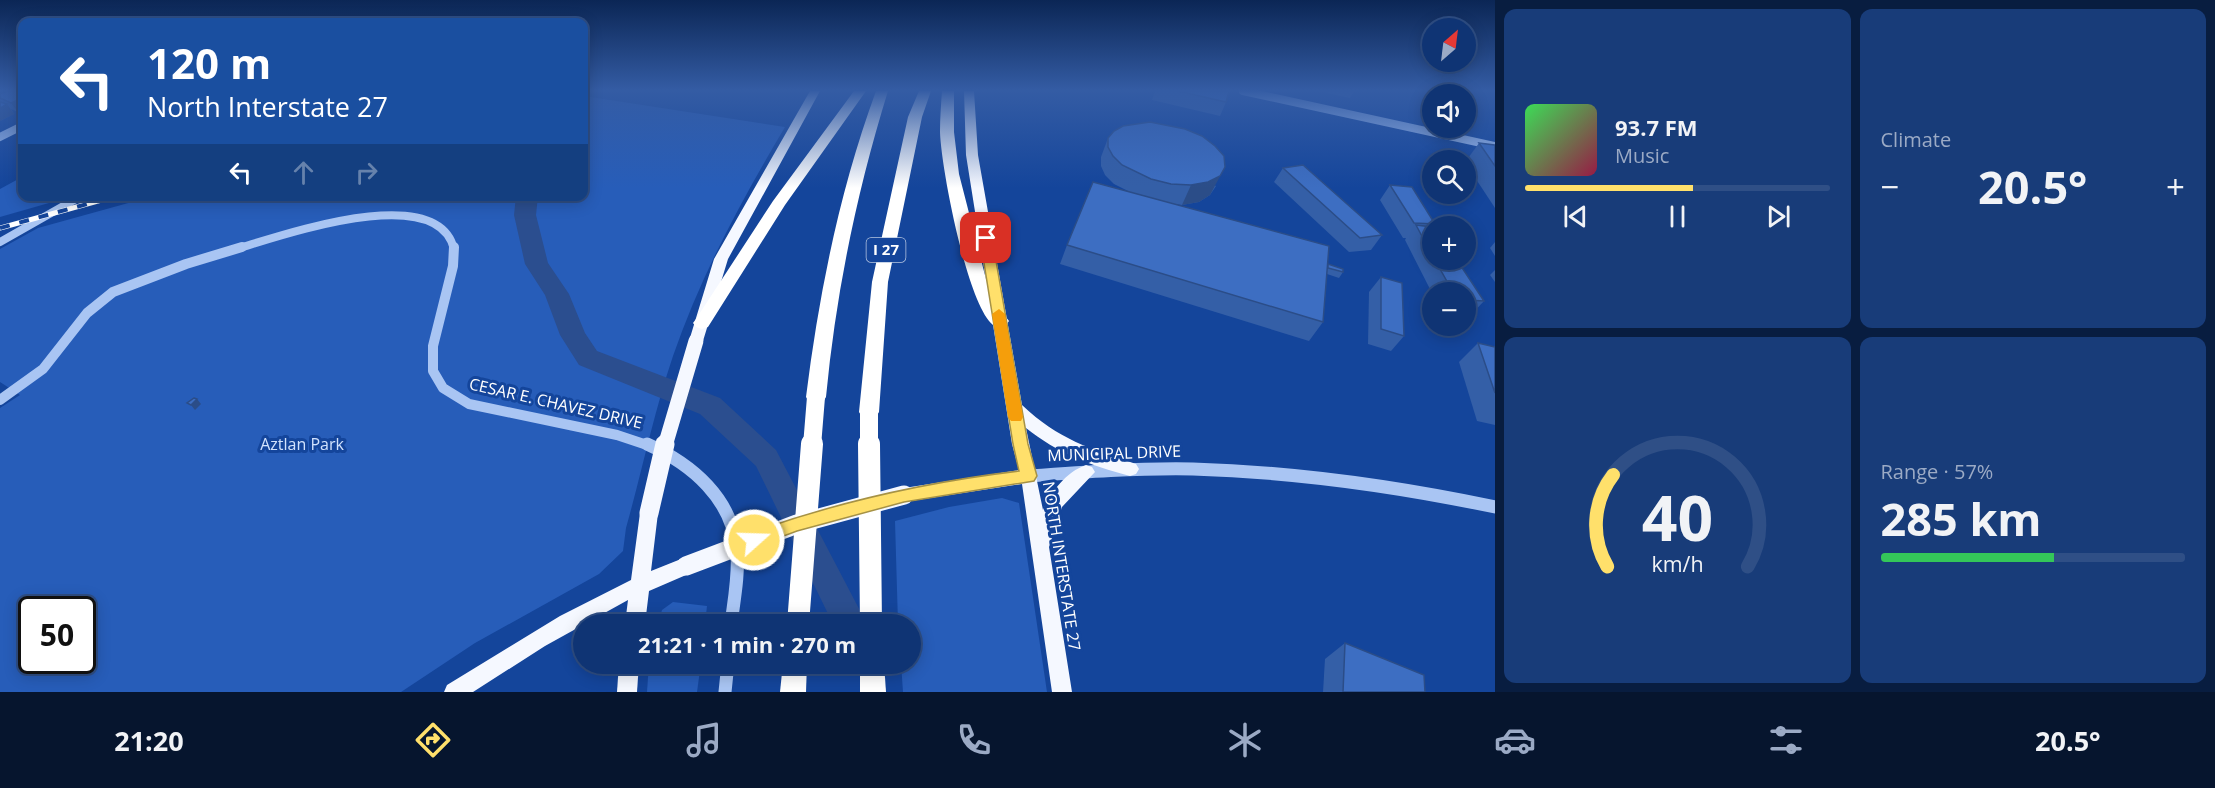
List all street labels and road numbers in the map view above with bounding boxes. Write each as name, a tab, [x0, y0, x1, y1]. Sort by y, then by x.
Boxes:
road number: I 27	[866, 238, 906, 262]
street label: CESAR E. CHAVEZ DRIVE	[467, 372, 645, 434]
street label: MUNICIPAL DRIVE	[1047, 440, 1181, 466]
street label: NORTH INTERSTATE 27	[1038, 480, 1086, 652]

